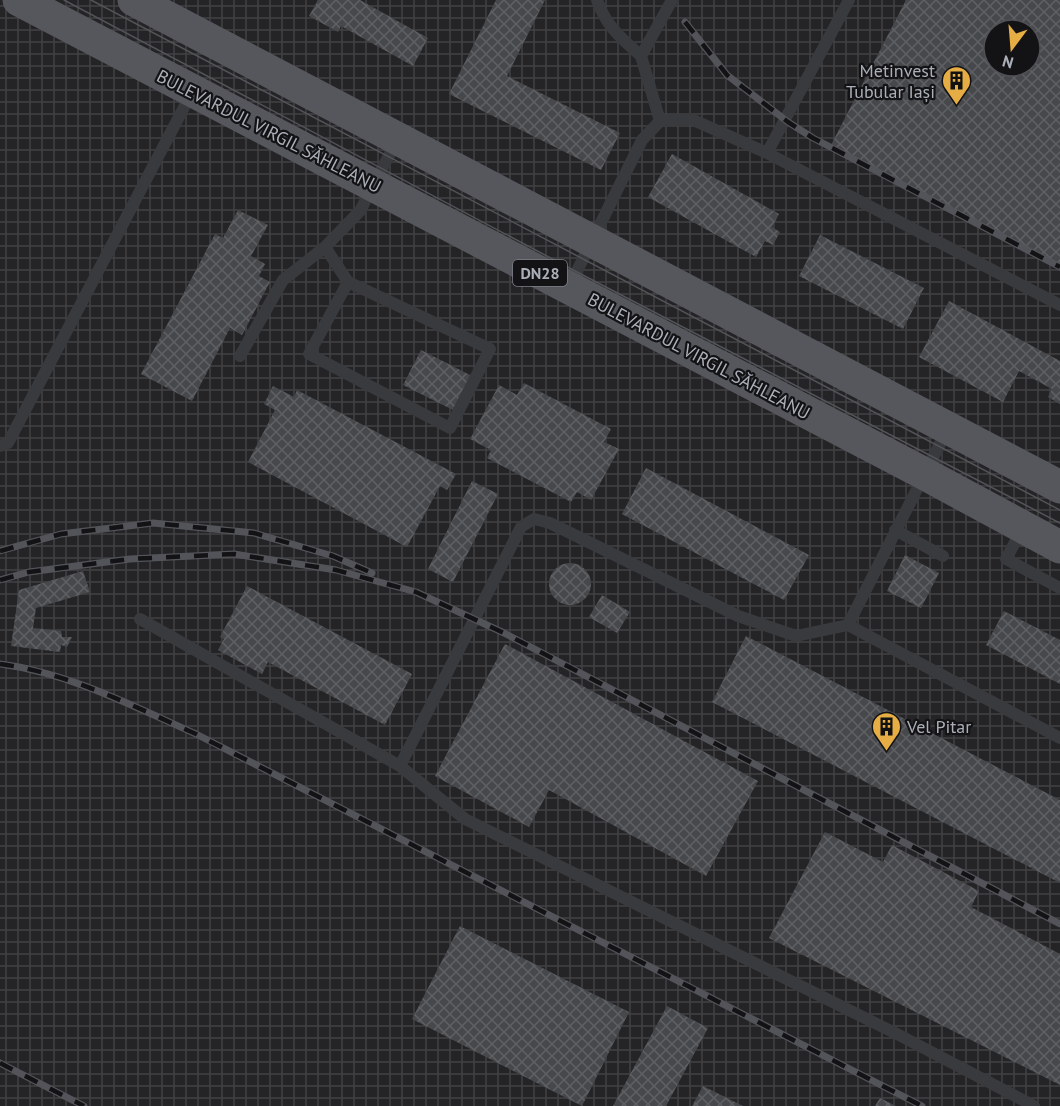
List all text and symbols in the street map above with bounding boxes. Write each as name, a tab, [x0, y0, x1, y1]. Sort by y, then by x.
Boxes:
north arrow	[982, 18, 1042, 78]
text: N	[1000, 51, 1016, 73]
place label: Metinvest Tubular Iași	[846, 59, 935, 103]
street label: BULEVARDUL VIRGIL SĂHLEANU	[153, 64, 385, 198]
building icon: Metinvest Tubular Iași	[940, 64, 972, 106]
road number: DN28	[513, 260, 567, 286]
street label: BULEVARDUL VIRGIL SĂHLEANU	[584, 287, 814, 425]
building icon: Vel Pitar	[870, 710, 902, 752]
place label: Vel Pitar	[906, 715, 971, 738]

